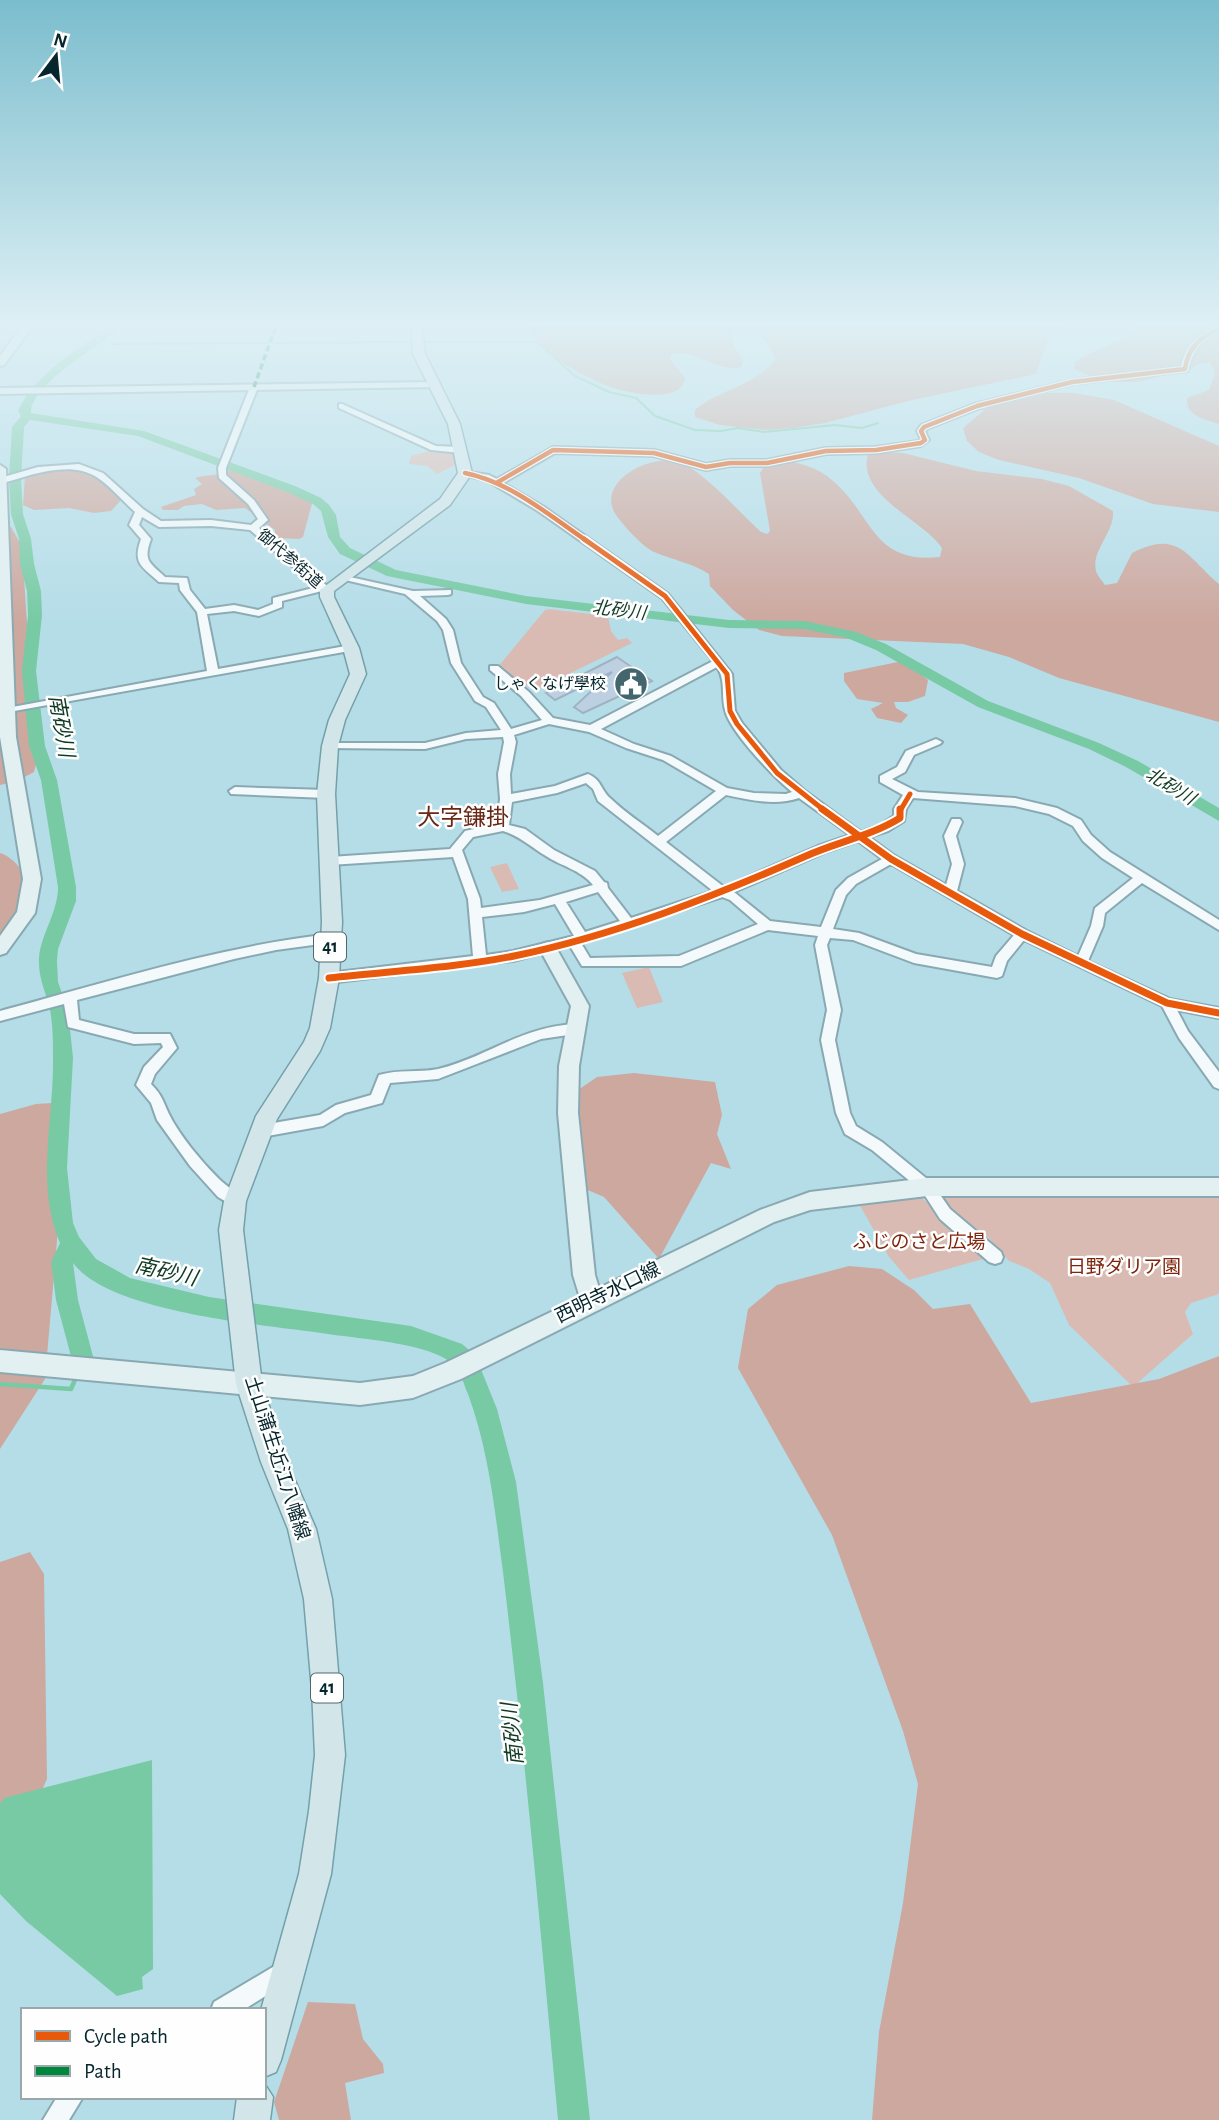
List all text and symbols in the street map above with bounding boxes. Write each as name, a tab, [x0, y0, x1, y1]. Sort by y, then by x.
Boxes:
north arrow	[21, 21, 91, 91]
text: N	[51, 30, 69, 52]
street label: 御代参街道	[255, 526, 326, 591]
water label: 北砂川	[591, 598, 649, 623]
public building icon: しゃくなげ學校	[612, 665, 650, 703]
place label: しゃくなげ學校	[494, 675, 606, 692]
water label: 南砂川	[45, 693, 78, 761]
water label: 北砂川	[1142, 765, 1200, 810]
district label: 大字鎌掛	[417, 805, 509, 830]
road number: 41	[314, 932, 346, 962]
park label: ふじのさと広場	[852, 1231, 986, 1252]
water label: 南砂川	[133, 1254, 201, 1290]
park label: 日野ダリア園	[1067, 1256, 1181, 1277]
street label: 西明寺水口線	[552, 1259, 663, 1327]
street label: 土山蒲生近江八幡線	[242, 1373, 314, 1542]
road number: 41	[311, 1674, 343, 1702]
water label: 南砂川	[498, 1700, 527, 1767]
legend	[21, 2008, 266, 2099]
text: Cycle path	[84, 2026, 168, 2047]
text: Path	[84, 2061, 122, 2082]

